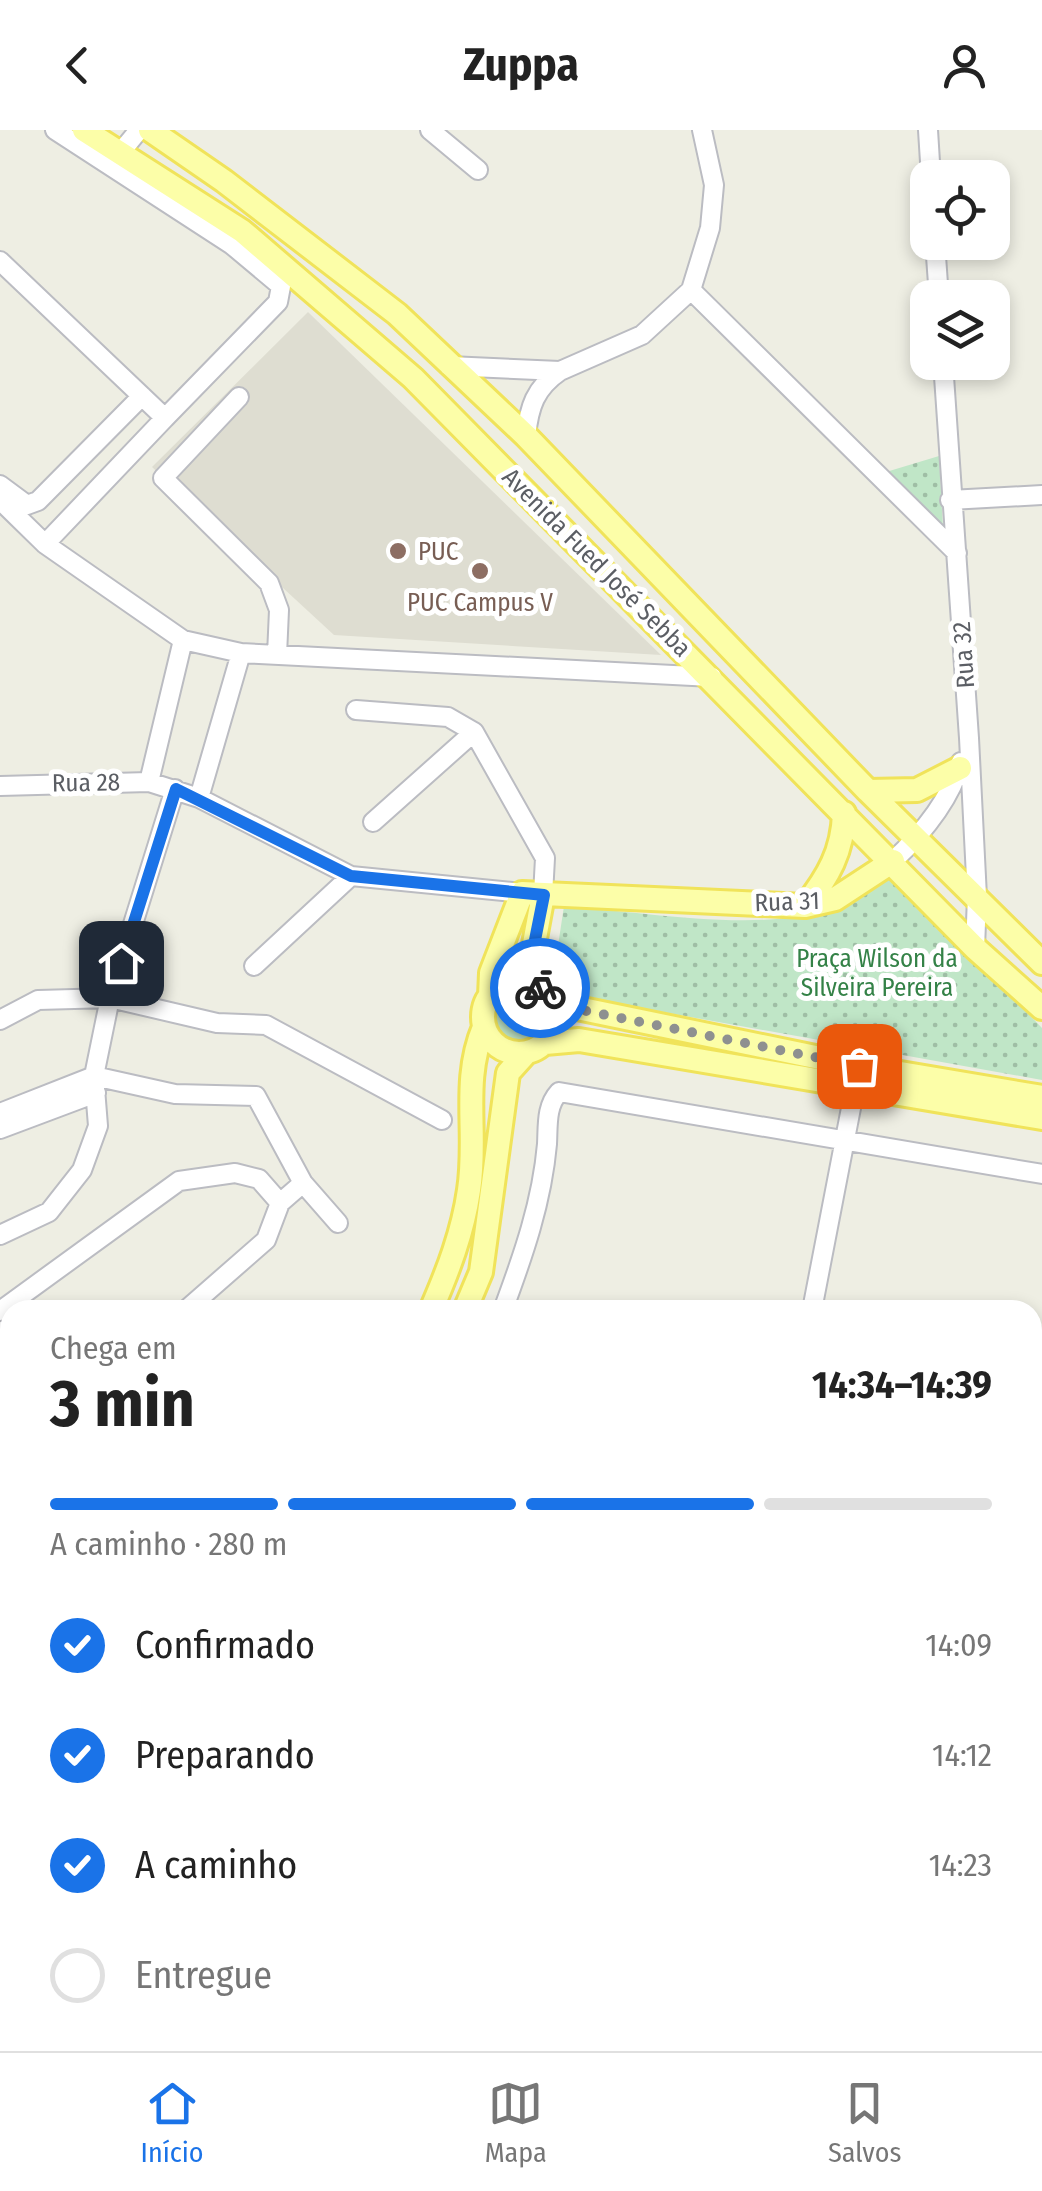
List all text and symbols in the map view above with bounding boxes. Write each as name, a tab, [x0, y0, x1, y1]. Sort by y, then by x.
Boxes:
icon: back	[50, 38, 105, 93]
text: Zuppa	[463, 38, 579, 92]
icon: person	[937, 38, 992, 93]
map controls	[910, 160, 1010, 380]
button: locate	[910, 160, 1010, 260]
button: layers	[910, 280, 1010, 380]
street label: Avenida Fued José Sebba	[496, 462, 697, 663]
place label: PUC	[418, 537, 459, 567]
marker: PUC	[387, 540, 409, 562]
marker: PUC Campus V	[469, 560, 491, 582]
place label: PUC Campus V	[407, 588, 553, 618]
street label: Rua 32	[947, 620, 981, 689]
street label: Rua 28	[52, 767, 120, 799]
street label: Rua 31	[754, 886, 820, 918]
pin	[79, 921, 164, 1006]
icon: home	[94, 936, 149, 991]
courier	[490, 938, 590, 1038]
park label: Praça Wilson da Silveira Pereira	[796, 944, 958, 1003]
icon: bike	[513, 961, 568, 1016]
pin	[817, 1024, 902, 1109]
icon: bag	[832, 1039, 887, 1094]
text: Chega em	[50, 1329, 177, 1367]
text: 14:34–14:39	[812, 1362, 992, 1408]
text: 3 min	[50, 1365, 195, 1443]
text: A caminho · 280 m	[50, 1525, 287, 1563]
icon: check	[50, 1618, 105, 1673]
text: Confirmado	[135, 1622, 315, 1668]
text: 14:09	[925, 1626, 992, 1664]
icon: check	[50, 1728, 105, 1783]
text: Preparando	[135, 1732, 315, 1778]
text: 14:12	[932, 1736, 992, 1774]
icon: check	[50, 1838, 105, 1893]
text: A caminho	[135, 1842, 297, 1888]
text: 14:23	[929, 1846, 992, 1884]
text: Entregue	[135, 1952, 272, 1998]
tab: Início	[141, 2076, 204, 2169]
tab: Mapa	[485, 2076, 547, 2169]
tab: Salvos	[828, 2076, 901, 2169]

